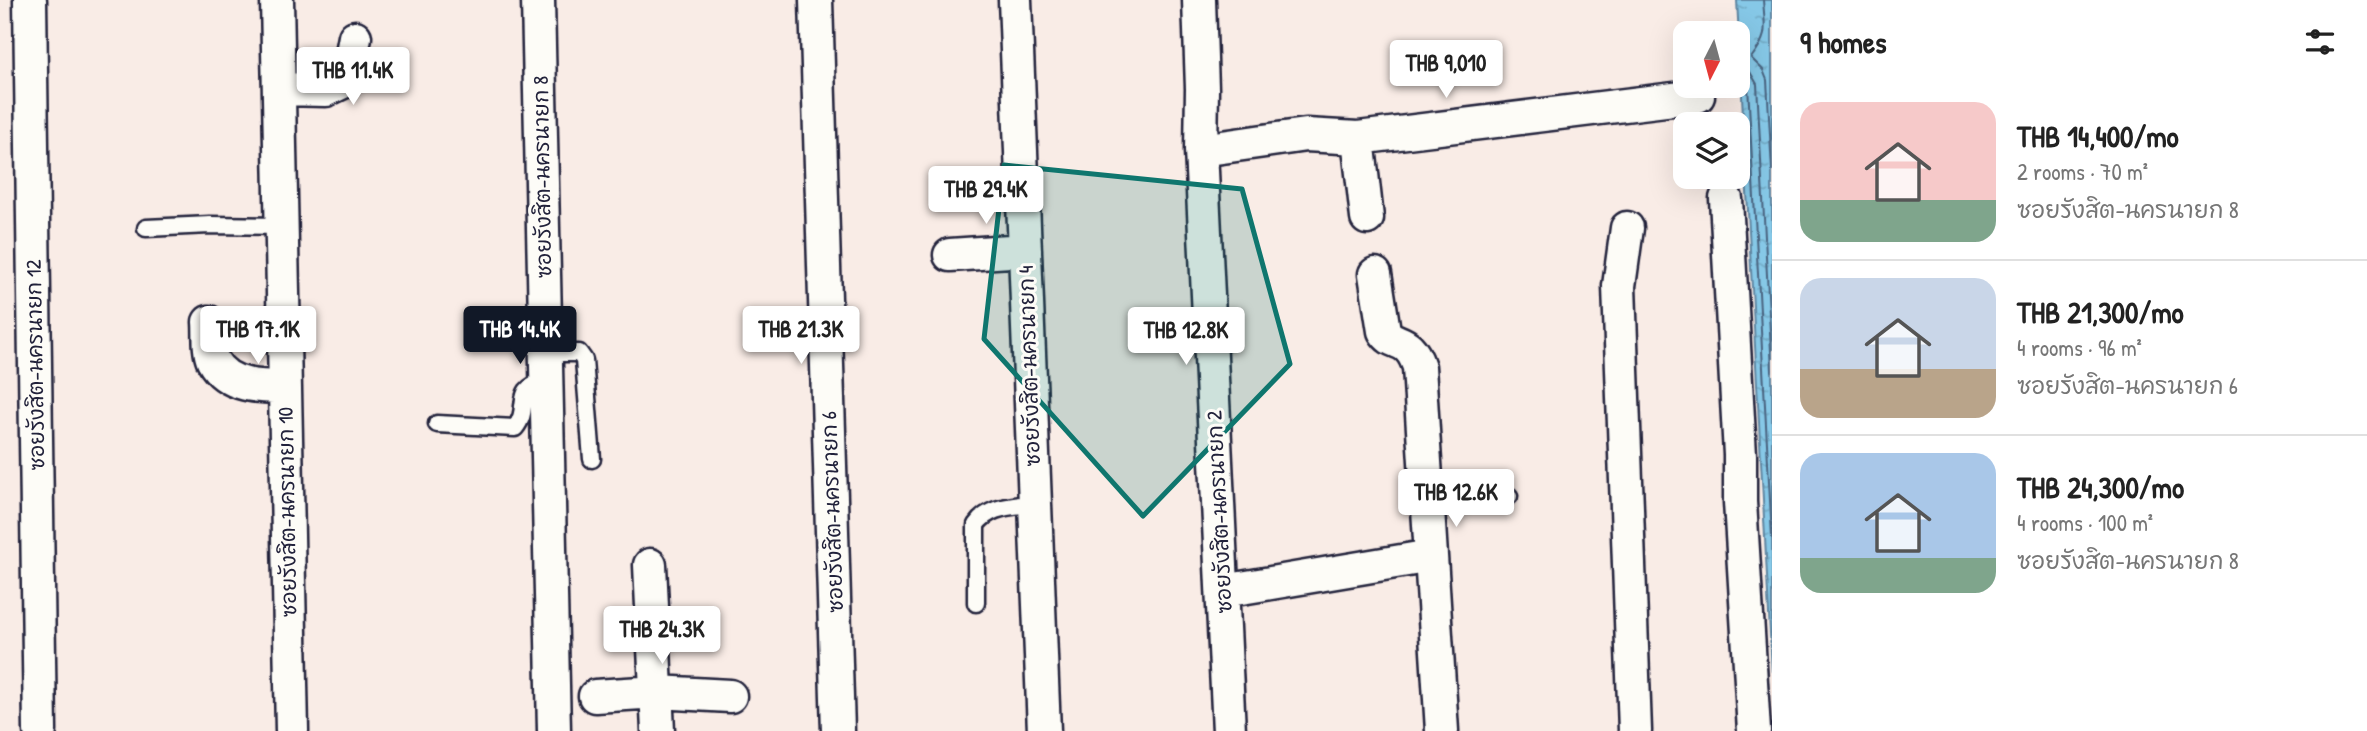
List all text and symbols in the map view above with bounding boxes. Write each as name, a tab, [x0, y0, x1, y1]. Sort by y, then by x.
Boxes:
north arrow	[1673, 21, 1750, 98]
map controls	[1673, 21, 1750, 189]
text: 9 homes	[1800, 22, 1887, 62]
icon: filters	[2301, 23, 2339, 61]
pin: THB 9,010	[1366, 41, 1526, 100]
text: THB 9,010	[1406, 47, 1486, 78]
pin: THB 11.4K	[273, 48, 433, 107]
text: THB 11.4K	[313, 54, 393, 85]
street label: ซอยรังสิต-นครนายก 8	[526, 76, 558, 278]
button: layers	[1673, 112, 1750, 189]
text: THB 14,400/mo	[2017, 116, 2179, 156]
icon: home	[1856, 130, 1940, 214]
text: 2 rooms · 70 m²	[2017, 156, 2148, 187]
pin: THB 29.4K	[906, 166, 1066, 226]
text: THB 29.4K	[944, 173, 1028, 204]
text: ซอยรังสิต-นครนายก 8	[2017, 194, 2239, 225]
street label: ซอยรังสิต-นครนายก 12	[19, 259, 51, 471]
street label: ซอยรังสิต-นครนายก 4	[1011, 265, 1047, 467]
text: THB 21,300/mo	[2017, 292, 2184, 332]
pin: THB 17.1K	[178, 306, 338, 366]
pin: THB 14.4K	[440, 306, 600, 366]
pin: THB 21.3K	[721, 306, 881, 366]
icon: home	[1856, 306, 1940, 390]
pin: THB 12.8K	[1106, 308, 1266, 367]
text: THB 17.1K	[216, 313, 300, 344]
text: THB 14.4K	[479, 313, 561, 344]
text: THB 21.3K	[759, 313, 843, 344]
text: THB 12.8K	[1144, 314, 1228, 345]
text: 4 rooms · 96 m²	[2017, 332, 2142, 363]
text: ซอยรังสิต-นครนายก 6	[2017, 370, 2238, 401]
street label: ซอยรังสิต-นครนายก 10	[271, 407, 303, 617]
street label: ซอยรังสิต-นครนายก 2	[1199, 410, 1239, 614]
street label: ซอยรังสิต-นครนายก 6	[814, 411, 850, 613]
text: THB 24,300/mo	[2017, 467, 2184, 507]
pin: THB 12.6K	[1376, 470, 1536, 529]
text: THB 12.6K	[1414, 476, 1498, 507]
icon: home	[1856, 481, 1940, 565]
text: 4 rooms · 100 m²	[2017, 507, 2153, 538]
text: ซอยรังสิต-นครนายก 8	[2017, 545, 2239, 576]
pin: THB 24.3K	[582, 606, 742, 666]
text: THB 24.3K	[619, 613, 705, 644]

